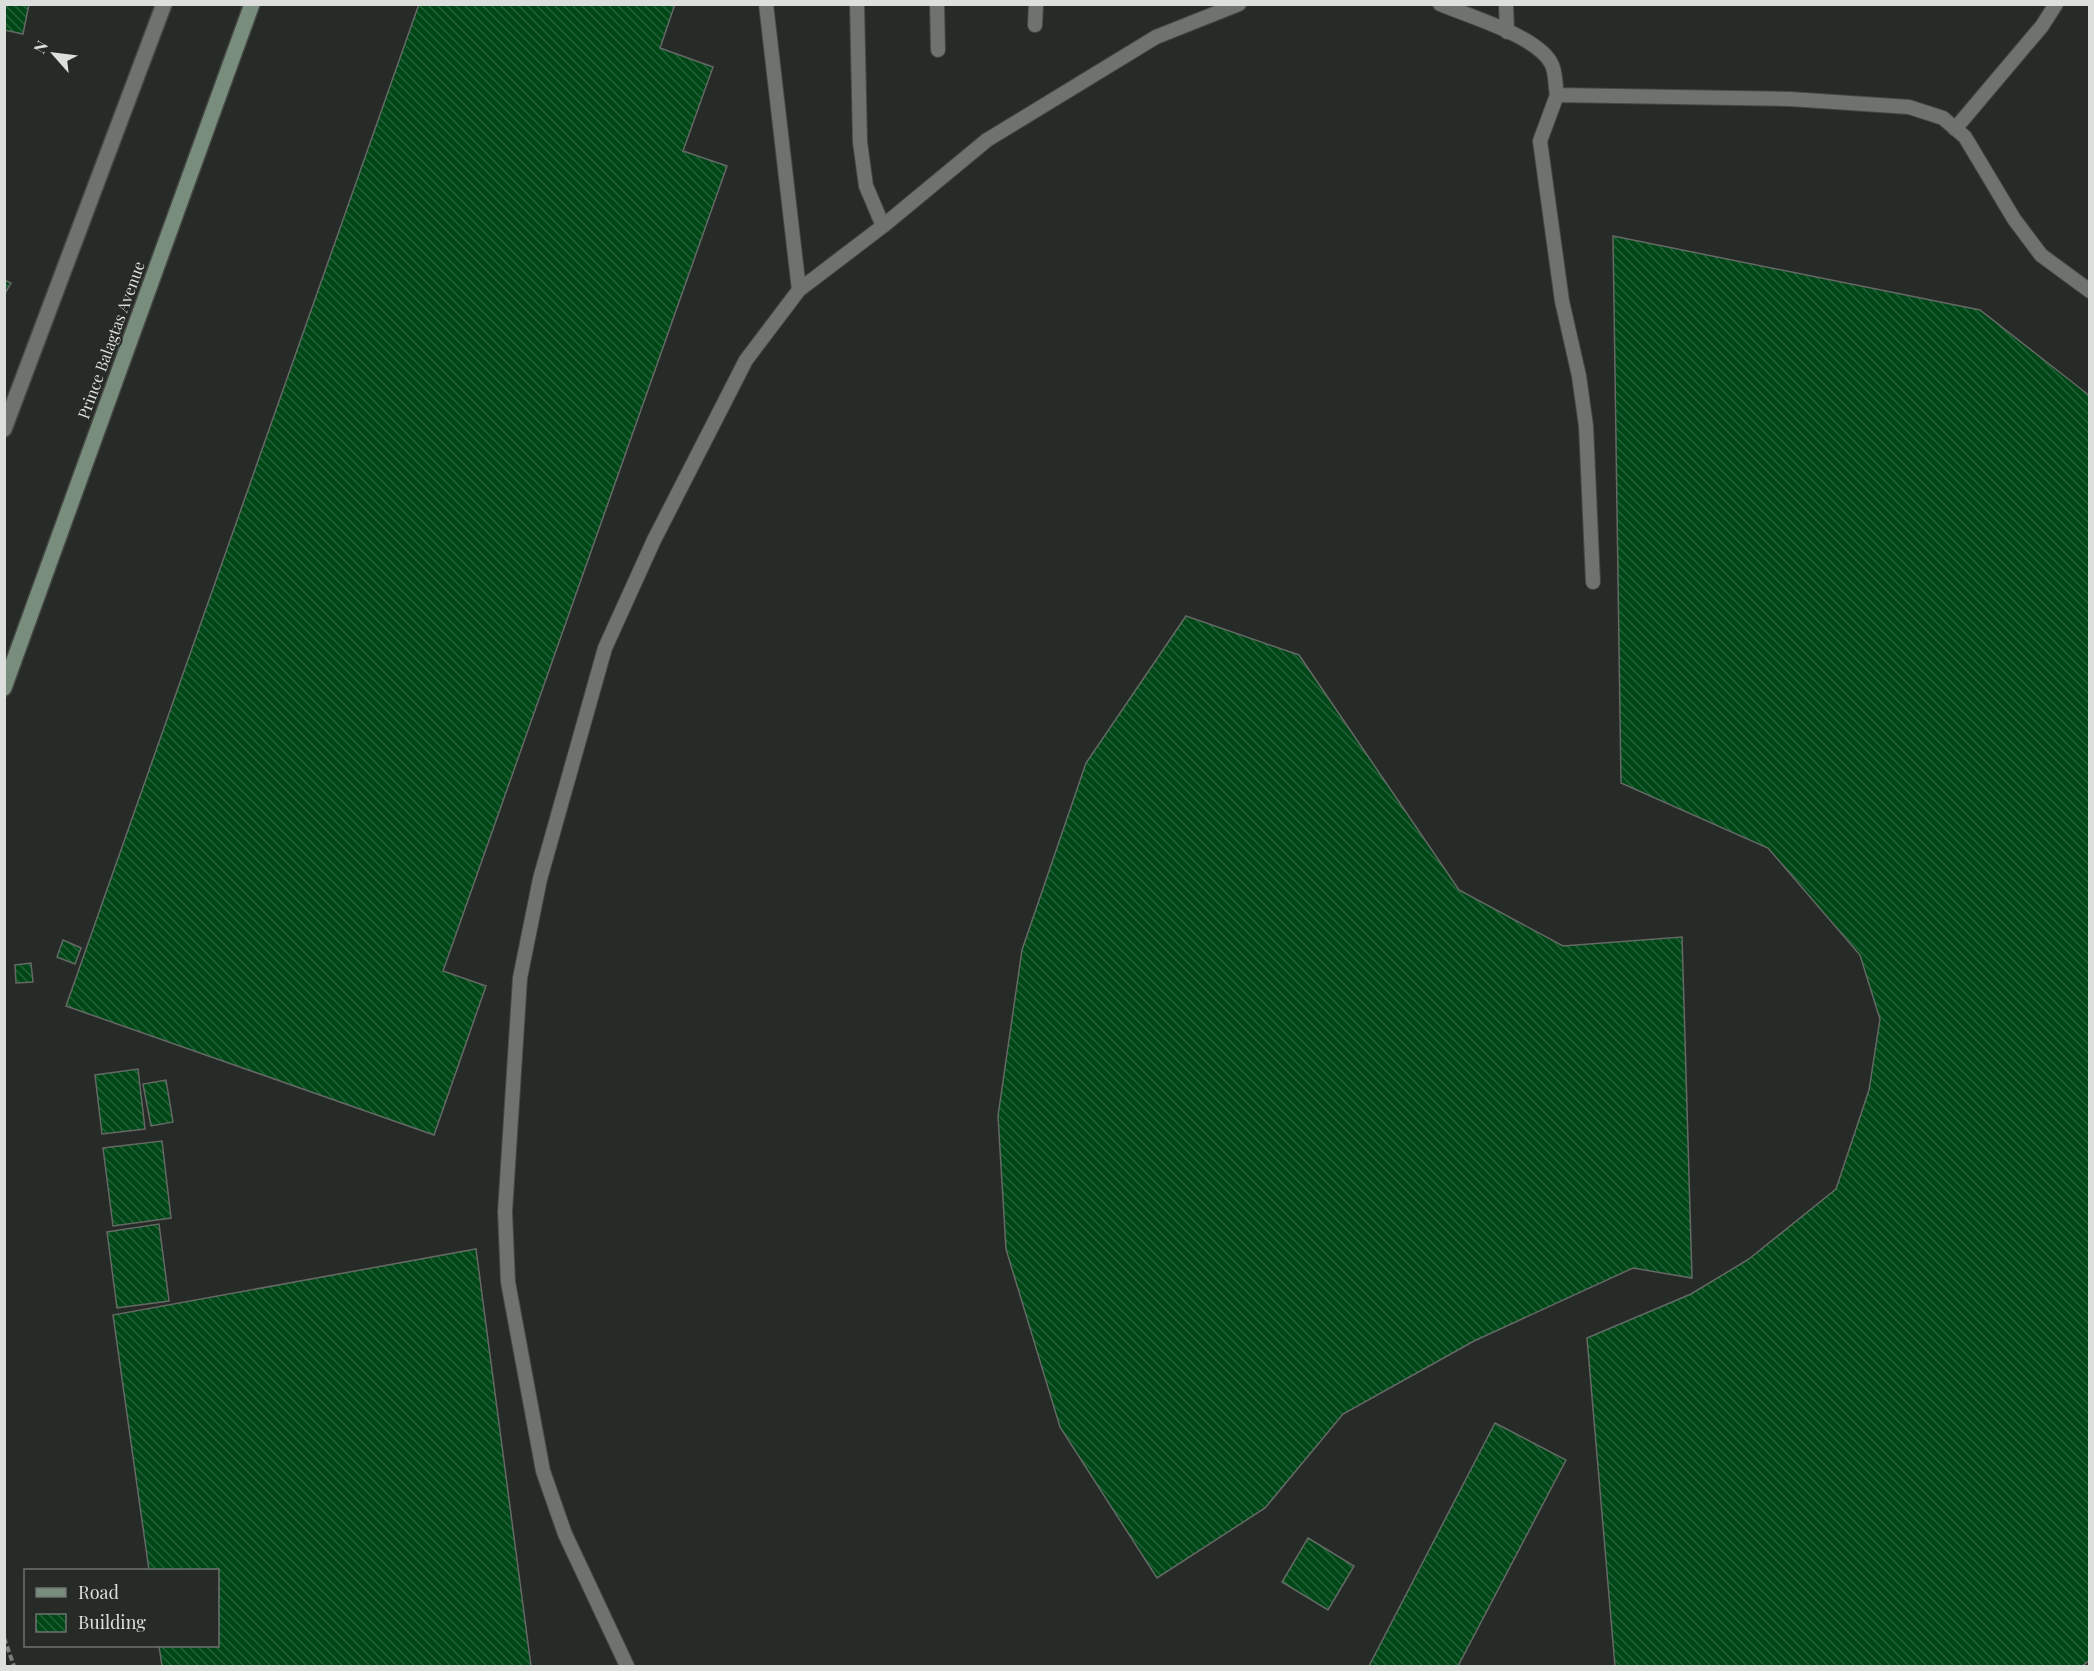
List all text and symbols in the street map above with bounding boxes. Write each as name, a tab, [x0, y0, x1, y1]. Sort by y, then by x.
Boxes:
north arrow	[24, 24, 84, 84]
text: N	[28, 36, 53, 57]
street label: Prince Balagtas Avenue	[72, 258, 149, 422]
legend	[24, 1569, 219, 1647]
text: Road	[78, 1580, 119, 1604]
text: Building	[78, 1610, 146, 1634]

